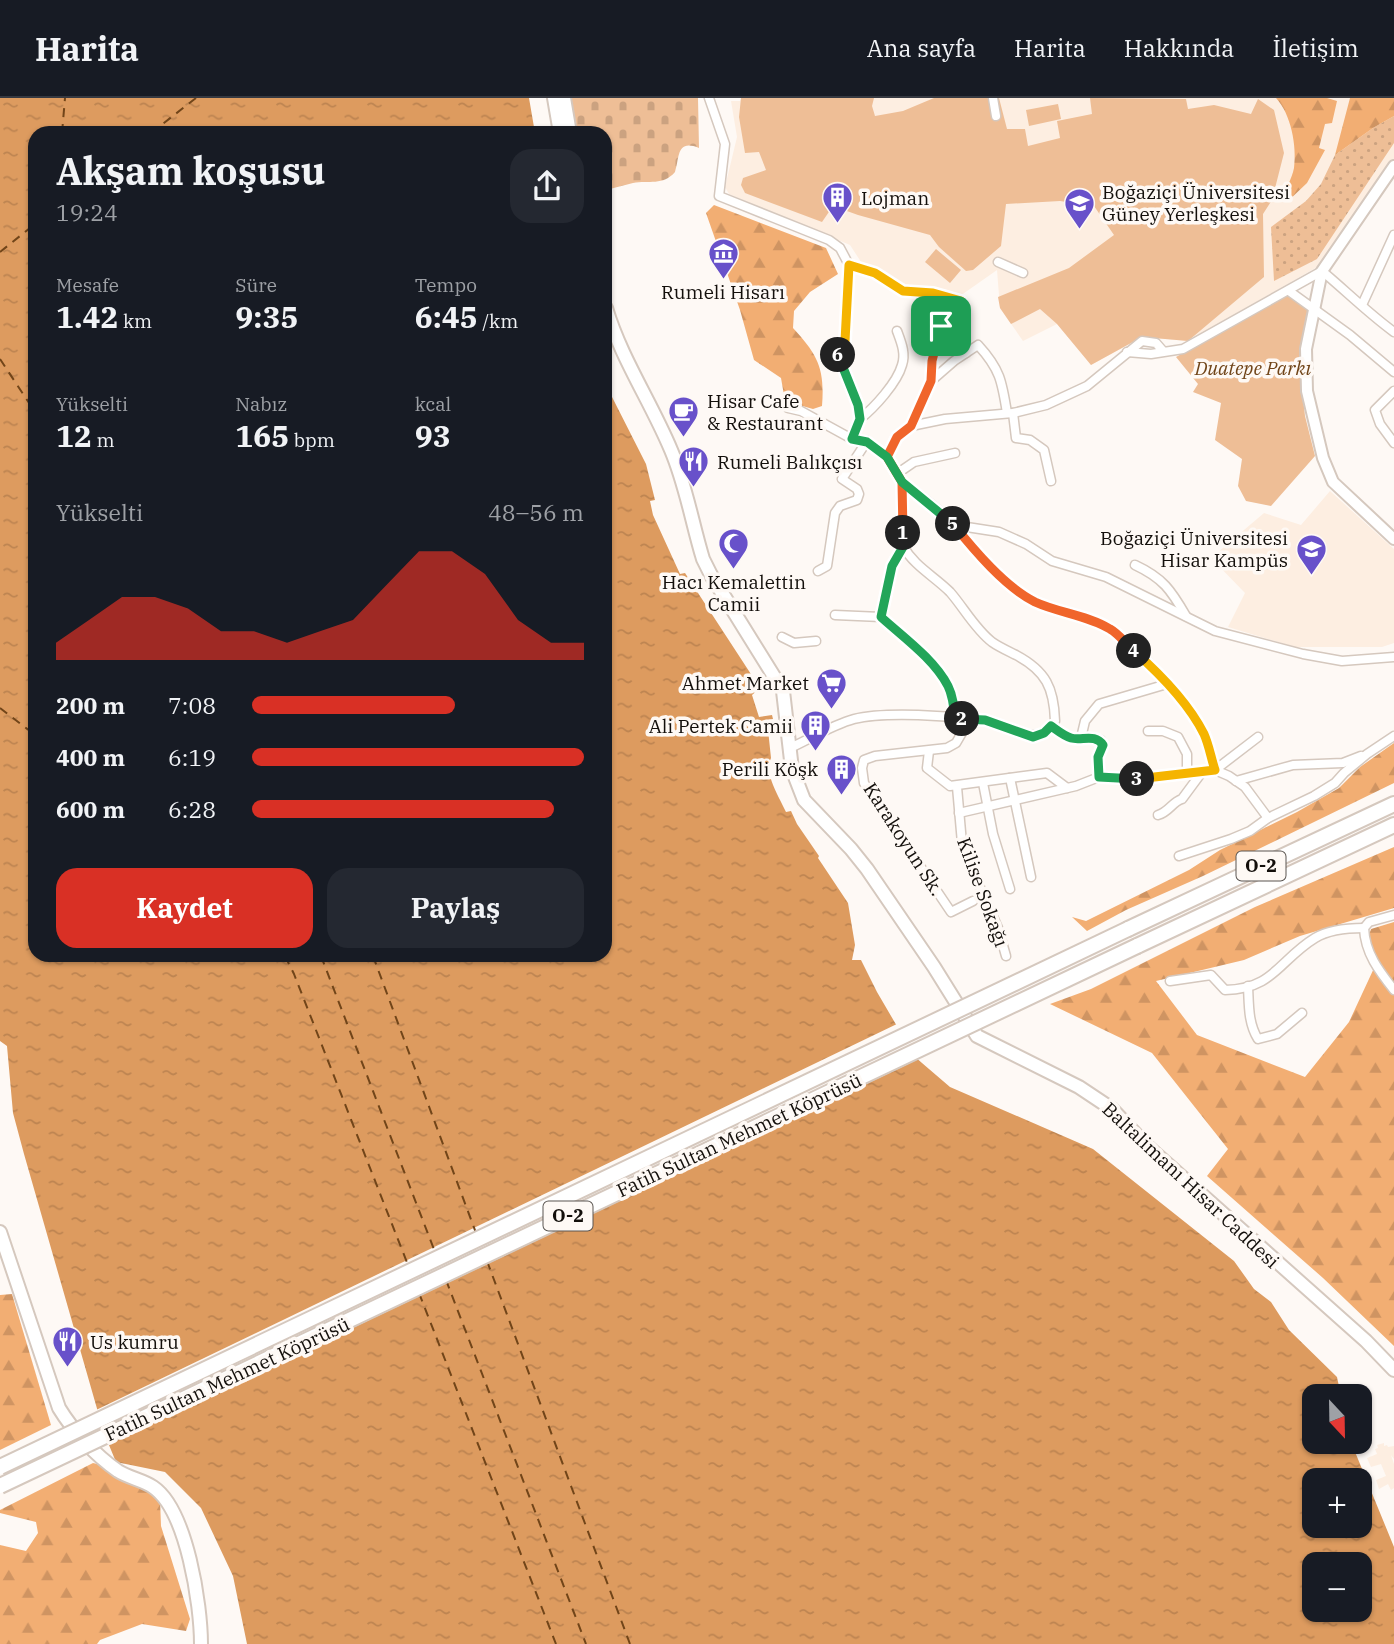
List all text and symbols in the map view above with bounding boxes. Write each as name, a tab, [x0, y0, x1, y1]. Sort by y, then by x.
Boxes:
text: Harita	[35, 27, 139, 70]
text: Ana sayfa	[867, 32, 976, 64]
text: Harita	[1014, 32, 1086, 64]
text: Hakkında	[1124, 32, 1234, 64]
text: İletişim	[1272, 32, 1359, 64]
text: Akşam koşusu	[56, 146, 325, 195]
button: share	[510, 149, 584, 223]
place label: Boğaziçi Üniversitesi Güney Yerleşkesi	[1102, 180, 1290, 226]
building icon: Lojman	[821, 181, 855, 225]
place label: Lojman	[861, 186, 929, 210]
school or university icon: Boğaziçi Üniversitesi Güney Yerleşkesi	[1062, 186, 1096, 230]
text: 19:24	[56, 197, 118, 227]
museum icon: Rumeli Hisarı	[706, 236, 740, 280]
text: Mesafe	[56, 273, 119, 297]
text: Süre	[235, 273, 277, 297]
text: Tempo	[415, 273, 477, 297]
place label: Rumeli Hisarı	[661, 280, 785, 304]
pin	[911, 296, 971, 356]
text: 1.42	[56, 297, 118, 336]
text: 9:35	[235, 297, 298, 336]
text: 6:45	[415, 297, 478, 336]
icon: arrive	[922, 307, 960, 345]
text: km	[118, 309, 152, 333]
text: /km	[478, 309, 518, 333]
pin: 6	[820, 338, 856, 372]
text: 6	[832, 342, 843, 366]
park label: Duatepe Parkı	[1194, 356, 1312, 380]
place label: Hisar Cafe & Restaurant	[707, 389, 823, 435]
text: Yükselti	[56, 392, 128, 416]
text: Nabız	[235, 392, 287, 416]
text: kcal	[415, 392, 451, 416]
cafe icon: Hisar Cafe & Restaurant	[667, 395, 701, 439]
text: 12	[56, 416, 92, 455]
text: 165	[235, 416, 289, 455]
text: 93	[415, 416, 451, 455]
text: m	[92, 428, 115, 452]
text: bpm	[289, 428, 335, 452]
restaurant icon: Rumeli Balıkçısı	[677, 445, 711, 489]
place label: Rumeli Balıkçısı	[717, 450, 862, 474]
text: Yükselti	[56, 497, 143, 527]
text: 48–56 m	[488, 497, 584, 527]
pin: 5	[936, 506, 970, 542]
text: 5	[947, 511, 958, 535]
pin: 1	[886, 516, 920, 550]
text: 1	[897, 520, 908, 544]
mosque icon: Hacı Kemalettin Camii	[717, 526, 751, 570]
place label: Boğaziçi Üniversitesi Hisar Kampüs	[1100, 526, 1288, 572]
school or university icon: Boğaziçi Üniversitesi Hisar Kampüs	[1294, 532, 1328, 576]
place label: Hacı Kemalettin Camii	[662, 570, 806, 616]
pin: 4	[1116, 634, 1152, 668]
text: 4	[1128, 638, 1139, 662]
supermarket icon: Ahmet Market	[815, 666, 849, 710]
place label: Ahmet Market	[682, 671, 809, 695]
text: 200 m	[56, 690, 125, 720]
text: 7:08	[168, 690, 216, 720]
pin: 2	[944, 702, 979, 736]
text: 2	[956, 706, 967, 730]
building icon: Ali Pertek Camii	[799, 709, 833, 753]
place label: Ali Pertek Camii	[649, 714, 793, 738]
text: 400 m	[56, 742, 125, 772]
text: 6:19	[168, 742, 216, 772]
building icon: Perili Köşk	[824, 752, 858, 796]
place label: Perili Köşk	[722, 757, 818, 781]
pin: 3	[1120, 762, 1154, 796]
text: 3	[1131, 766, 1142, 790]
street label: Karakoyun Sk.	[859, 778, 949, 900]
text: 600 m	[56, 794, 125, 824]
text: 6:28	[168, 794, 216, 824]
street label: Kilise Sokağı	[952, 834, 1014, 950]
road number: O-2	[1236, 852, 1286, 880]
button: Kaydet	[56, 868, 313, 948]
button: Paylaş	[327, 868, 584, 948]
street label: Fatih Sultan Mehmet Köprüsü	[613, 1068, 865, 1202]
street label: Baltalimanı Hisar Caddesi	[1098, 1097, 1284, 1273]
road number: O-2	[544, 1202, 592, 1231]
street label: Fatih Sultan Mehmet Köprüsü	[101, 1312, 353, 1446]
restaurant icon: Us kumru	[50, 1325, 84, 1369]
place label: Us kumru	[90, 1330, 179, 1354]
north arrow	[1302, 1384, 1372, 1454]
map controls	[1302, 1384, 1372, 1622]
button: +	[1302, 1468, 1372, 1538]
button: −	[1302, 1552, 1372, 1622]

